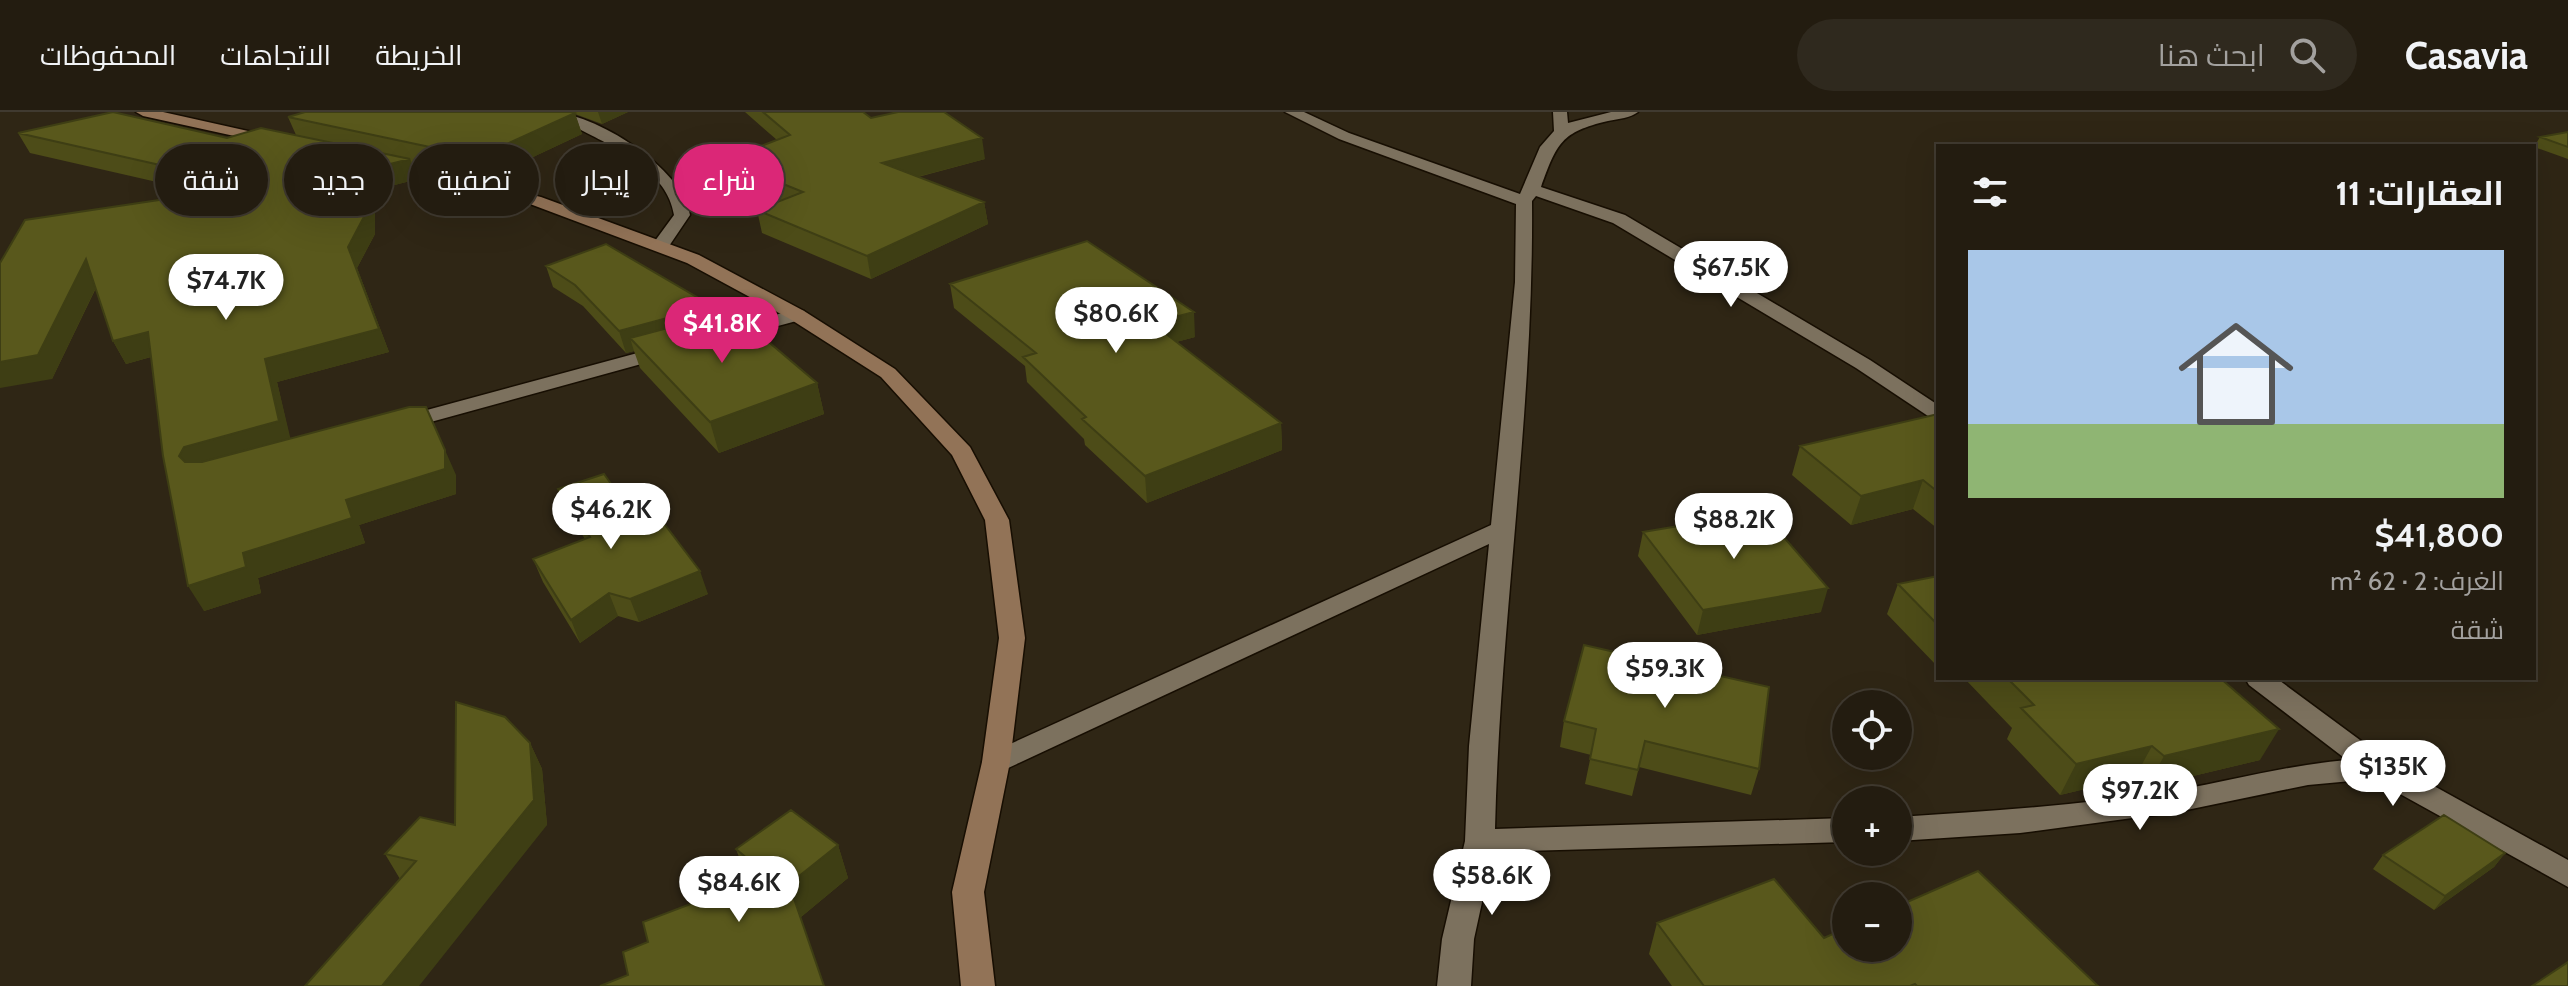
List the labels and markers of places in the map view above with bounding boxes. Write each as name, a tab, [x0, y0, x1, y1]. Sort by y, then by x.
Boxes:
pin: $67.5K	[1666, 241, 1796, 309]
pin: $74.7K	[161, 254, 291, 322]
pin: $80.6K	[1051, 287, 1181, 355]
pin: $41.8K	[657, 297, 787, 365]
pin: $46.2K	[546, 483, 676, 551]
pin: $88.2K	[1669, 493, 1799, 561]
pin: $59.3K	[1600, 642, 1730, 710]
pin: $135K	[2337, 740, 2449, 808]
pin: $97.2K	[2075, 764, 2205, 832]
pin: $58.6K	[1427, 849, 1557, 917]
pin: $84.6K	[674, 856, 804, 924]

